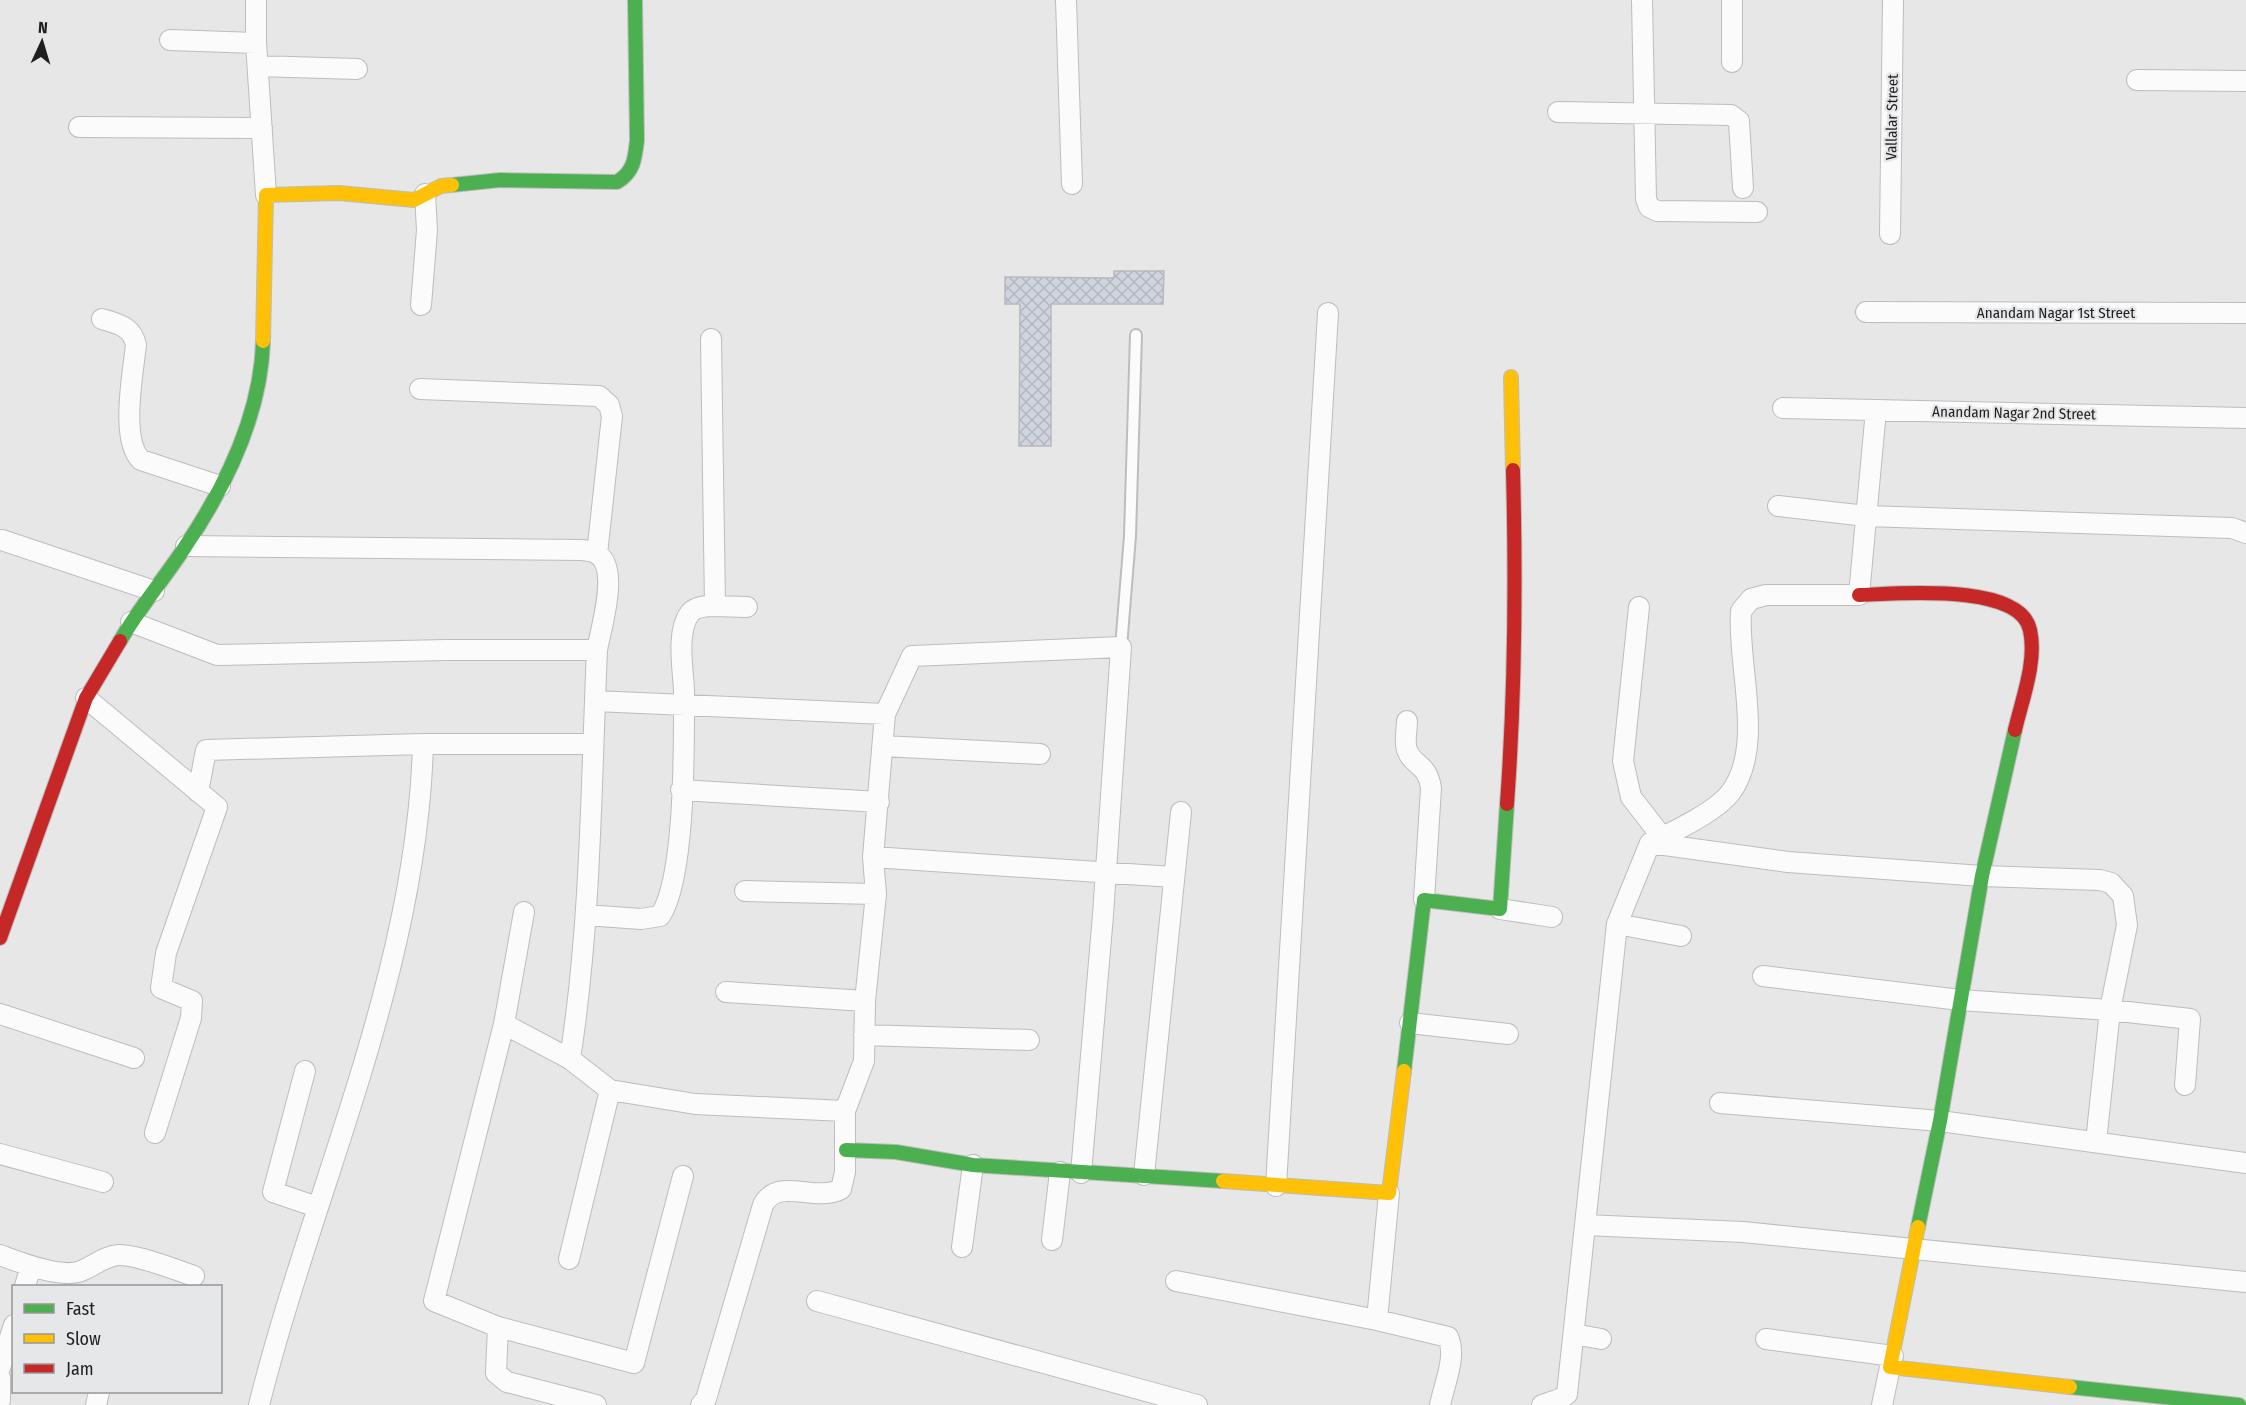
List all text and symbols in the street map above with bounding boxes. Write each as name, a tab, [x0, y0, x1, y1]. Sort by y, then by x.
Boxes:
north arrow	[12, 12, 72, 72]
text: N	[38, 18, 48, 37]
street label: Vallalar Street	[1882, 74, 1902, 160]
street label: Anandam Nagar 1st Street	[1977, 304, 2135, 322]
street label: Anandam Nagar 2nd Street	[1932, 403, 2096, 423]
legend	[12, 1285, 222, 1393]
text: Fast	[66, 1298, 95, 1320]
text: Slow	[66, 1328, 101, 1350]
text: Jam	[66, 1358, 94, 1380]

